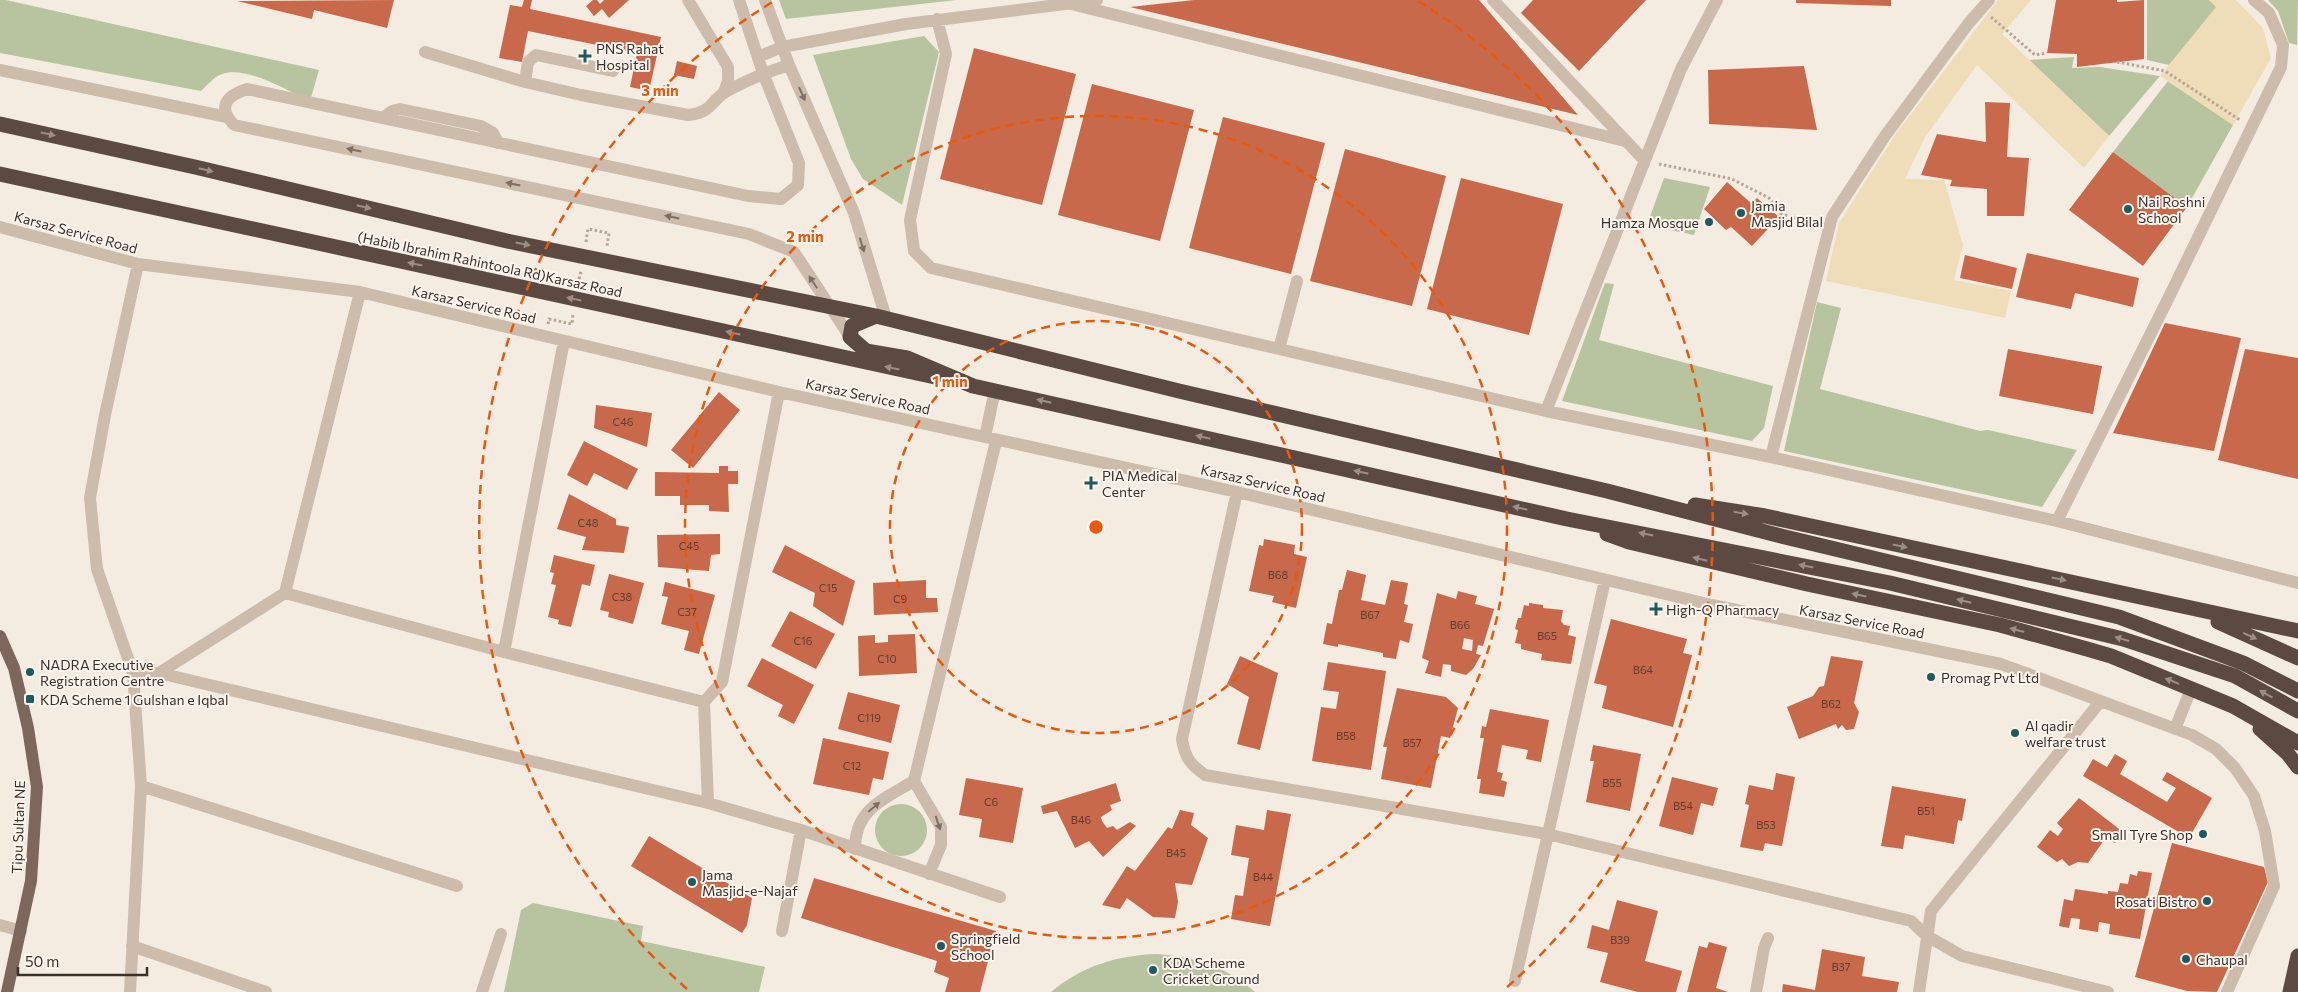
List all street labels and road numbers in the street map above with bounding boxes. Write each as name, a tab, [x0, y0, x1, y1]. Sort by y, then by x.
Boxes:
street label: Karsaz Service Road	[12, 207, 140, 257]
street label: (Habib Ibrahim Rahintoola Rd)Karsaz Road	[356, 228, 624, 300]
street label: Karsaz Service Road	[410, 281, 538, 327]
street label: Karsaz Service Road	[804, 374, 932, 418]
street label: Karsaz Service Road	[1199, 460, 1327, 506]
street label: Karsaz Service Road	[1798, 601, 1926, 641]
street label: Tipu Sultan NE	[8, 780, 28, 874]

